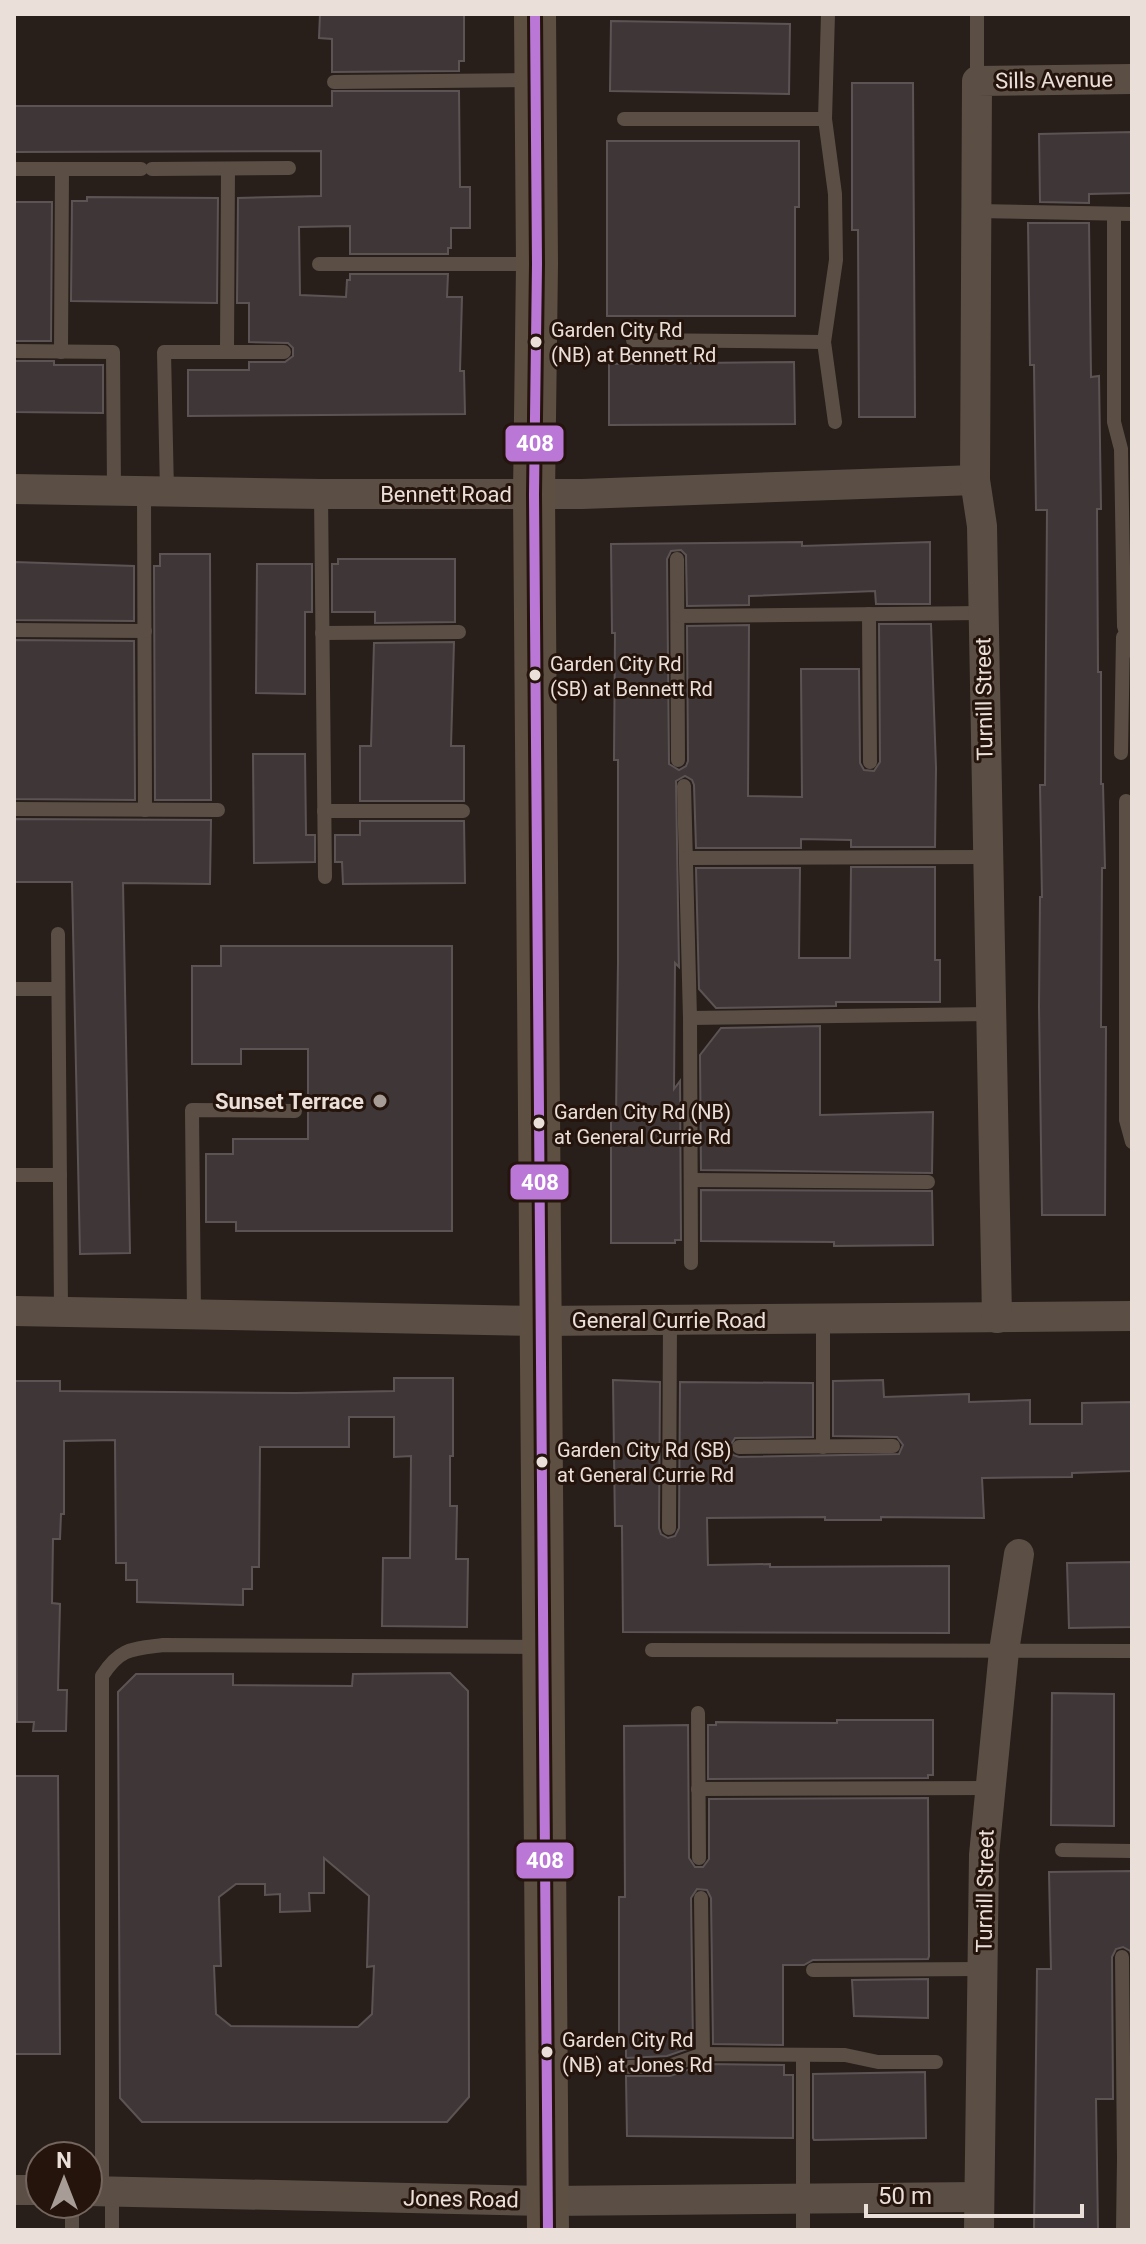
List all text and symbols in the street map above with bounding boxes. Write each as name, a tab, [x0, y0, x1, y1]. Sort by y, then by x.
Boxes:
street label: Sills Avenue	[995, 66, 1113, 94]
place label: Garden City Rd (NB) at Bennett Rd	[551, 318, 716, 367]
marker: Garden City Rd (NB) at Bennett Rd	[528, 334, 544, 350]
line badge: 408	[504, 424, 565, 463]
text: 408	[516, 431, 554, 456]
street label: Bennett Road	[380, 482, 512, 507]
street label: Turnill Street	[970, 637, 998, 761]
place label: Garden City Rd (SB) at Bennett Rd	[550, 652, 713, 701]
marker: Garden City Rd (SB) at Bennett Rd	[527, 667, 543, 683]
place label: Sunset Terrace	[215, 1089, 364, 1114]
marker: Sunset Terrace	[371, 1092, 389, 1110]
place label: Garden City Rd (NB) at General Currie Rd	[554, 1100, 731, 1149]
marker: Garden City Rd (NB) at General Currie Rd	[531, 1115, 547, 1131]
line badge: 408	[509, 1163, 570, 1201]
text: 408	[521, 1170, 559, 1195]
street label: General Currie Road	[572, 1308, 766, 1333]
place label: Garden City Rd (SB) at General Currie Rd	[557, 1438, 734, 1487]
marker: Garden City Rd (SB) at General Currie Rd	[534, 1454, 550, 1470]
street label: Turnill Street	[971, 1829, 999, 1953]
line badge: 408	[515, 1841, 575, 1880]
text: 408	[526, 1848, 564, 1873]
place label: Garden City Rd (NB) at Jones Rd	[562, 2028, 713, 2077]
marker: Garden City Rd (NB) at Jones Rd	[539, 2044, 555, 2060]
north arrow	[24, 2140, 104, 2220]
text: N	[56, 2148, 72, 2173]
scale bar	[866, 2168, 1082, 2218]
text: 50 m	[878, 2182, 932, 2210]
street label: Jones Road	[403, 2185, 519, 2213]

